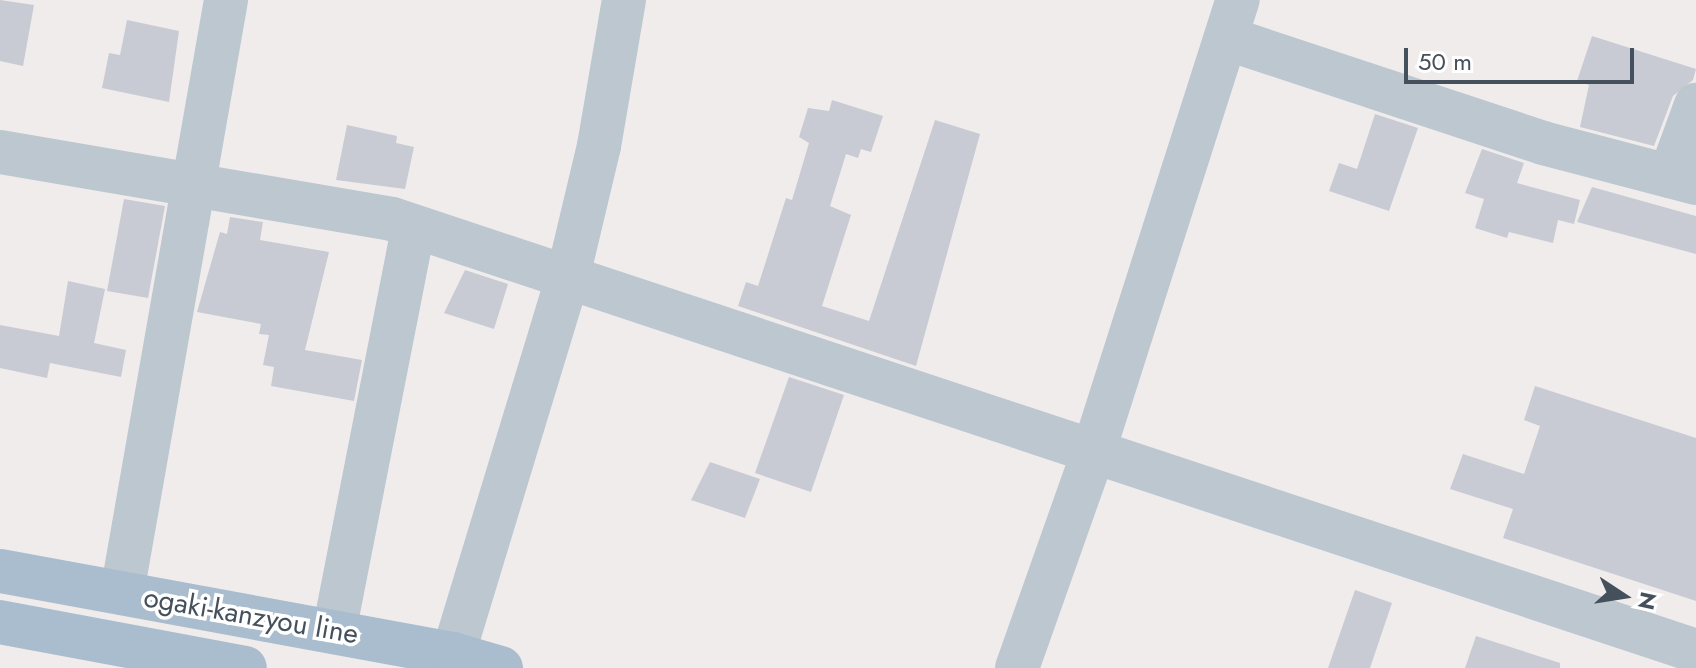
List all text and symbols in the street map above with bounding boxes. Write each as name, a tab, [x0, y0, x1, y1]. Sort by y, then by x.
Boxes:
scale bar	[1408, 32, 1638, 82]
text: 50 m	[1418, 44, 1472, 79]
north arrow	[1584, 556, 1664, 636]
street label: ogaki-kanzyou line	[141, 581, 361, 651]
text: N	[1630, 589, 1665, 613]

